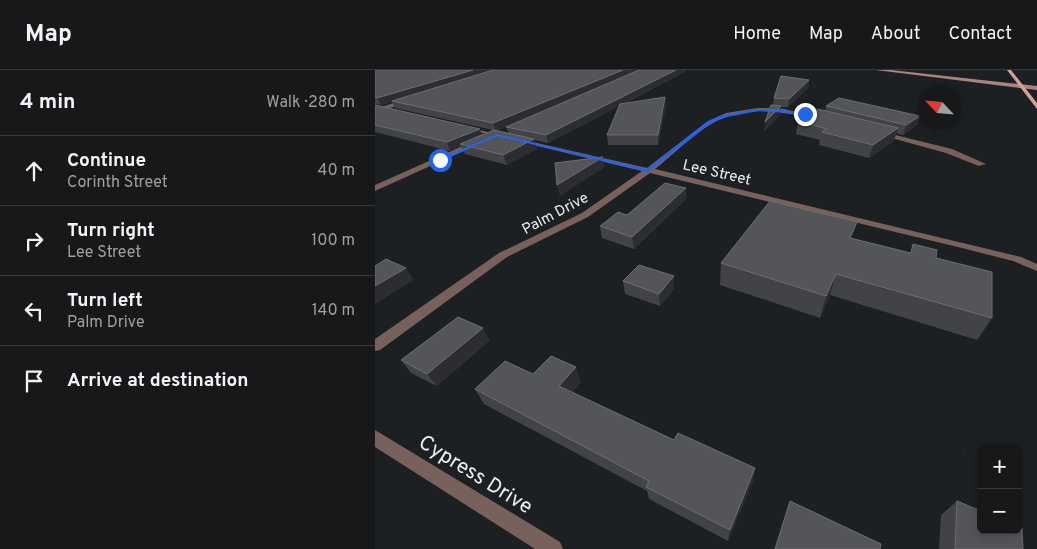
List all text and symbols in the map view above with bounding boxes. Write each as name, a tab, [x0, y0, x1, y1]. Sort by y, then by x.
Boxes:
text: Map	[25, 20, 72, 50]
text: Home	[733, 23, 781, 46]
text: Map	[809, 23, 843, 46]
text: About	[871, 23, 920, 46]
text: Contact	[948, 23, 1012, 46]
north arrow	[917, 85, 962, 130]
text: 4 min	[20, 89, 76, 116]
text: Walk · 280 m	[266, 93, 355, 113]
route end	[794, 103, 817, 126]
text: Continue	[67, 149, 146, 173]
route start	[429, 149, 452, 172]
street label: Lee Street	[681, 156, 753, 191]
icon: ahead	[20, 157, 48, 185]
text: 40 m	[317, 161, 355, 181]
text: Corinth Street	[67, 173, 168, 193]
street label: Palm Drive	[519, 189, 592, 240]
text: Turn right	[67, 219, 155, 243]
icon: right	[20, 227, 48, 255]
text: 100 m	[311, 231, 355, 251]
text: Lee Street	[67, 243, 141, 263]
text: Turn left	[67, 289, 143, 313]
icon: left	[20, 297, 48, 325]
text: 140 m	[312, 301, 355, 321]
text: Palm Drive	[67, 313, 145, 333]
icon: arrive	[20, 367, 48, 395]
text: Arrive at destination	[67, 369, 248, 393]
street label: Cypress Drive	[413, 429, 537, 521]
map controls	[977, 444, 1022, 534]
button: +	[977, 444, 1022, 489]
button: −	[977, 489, 1022, 534]

